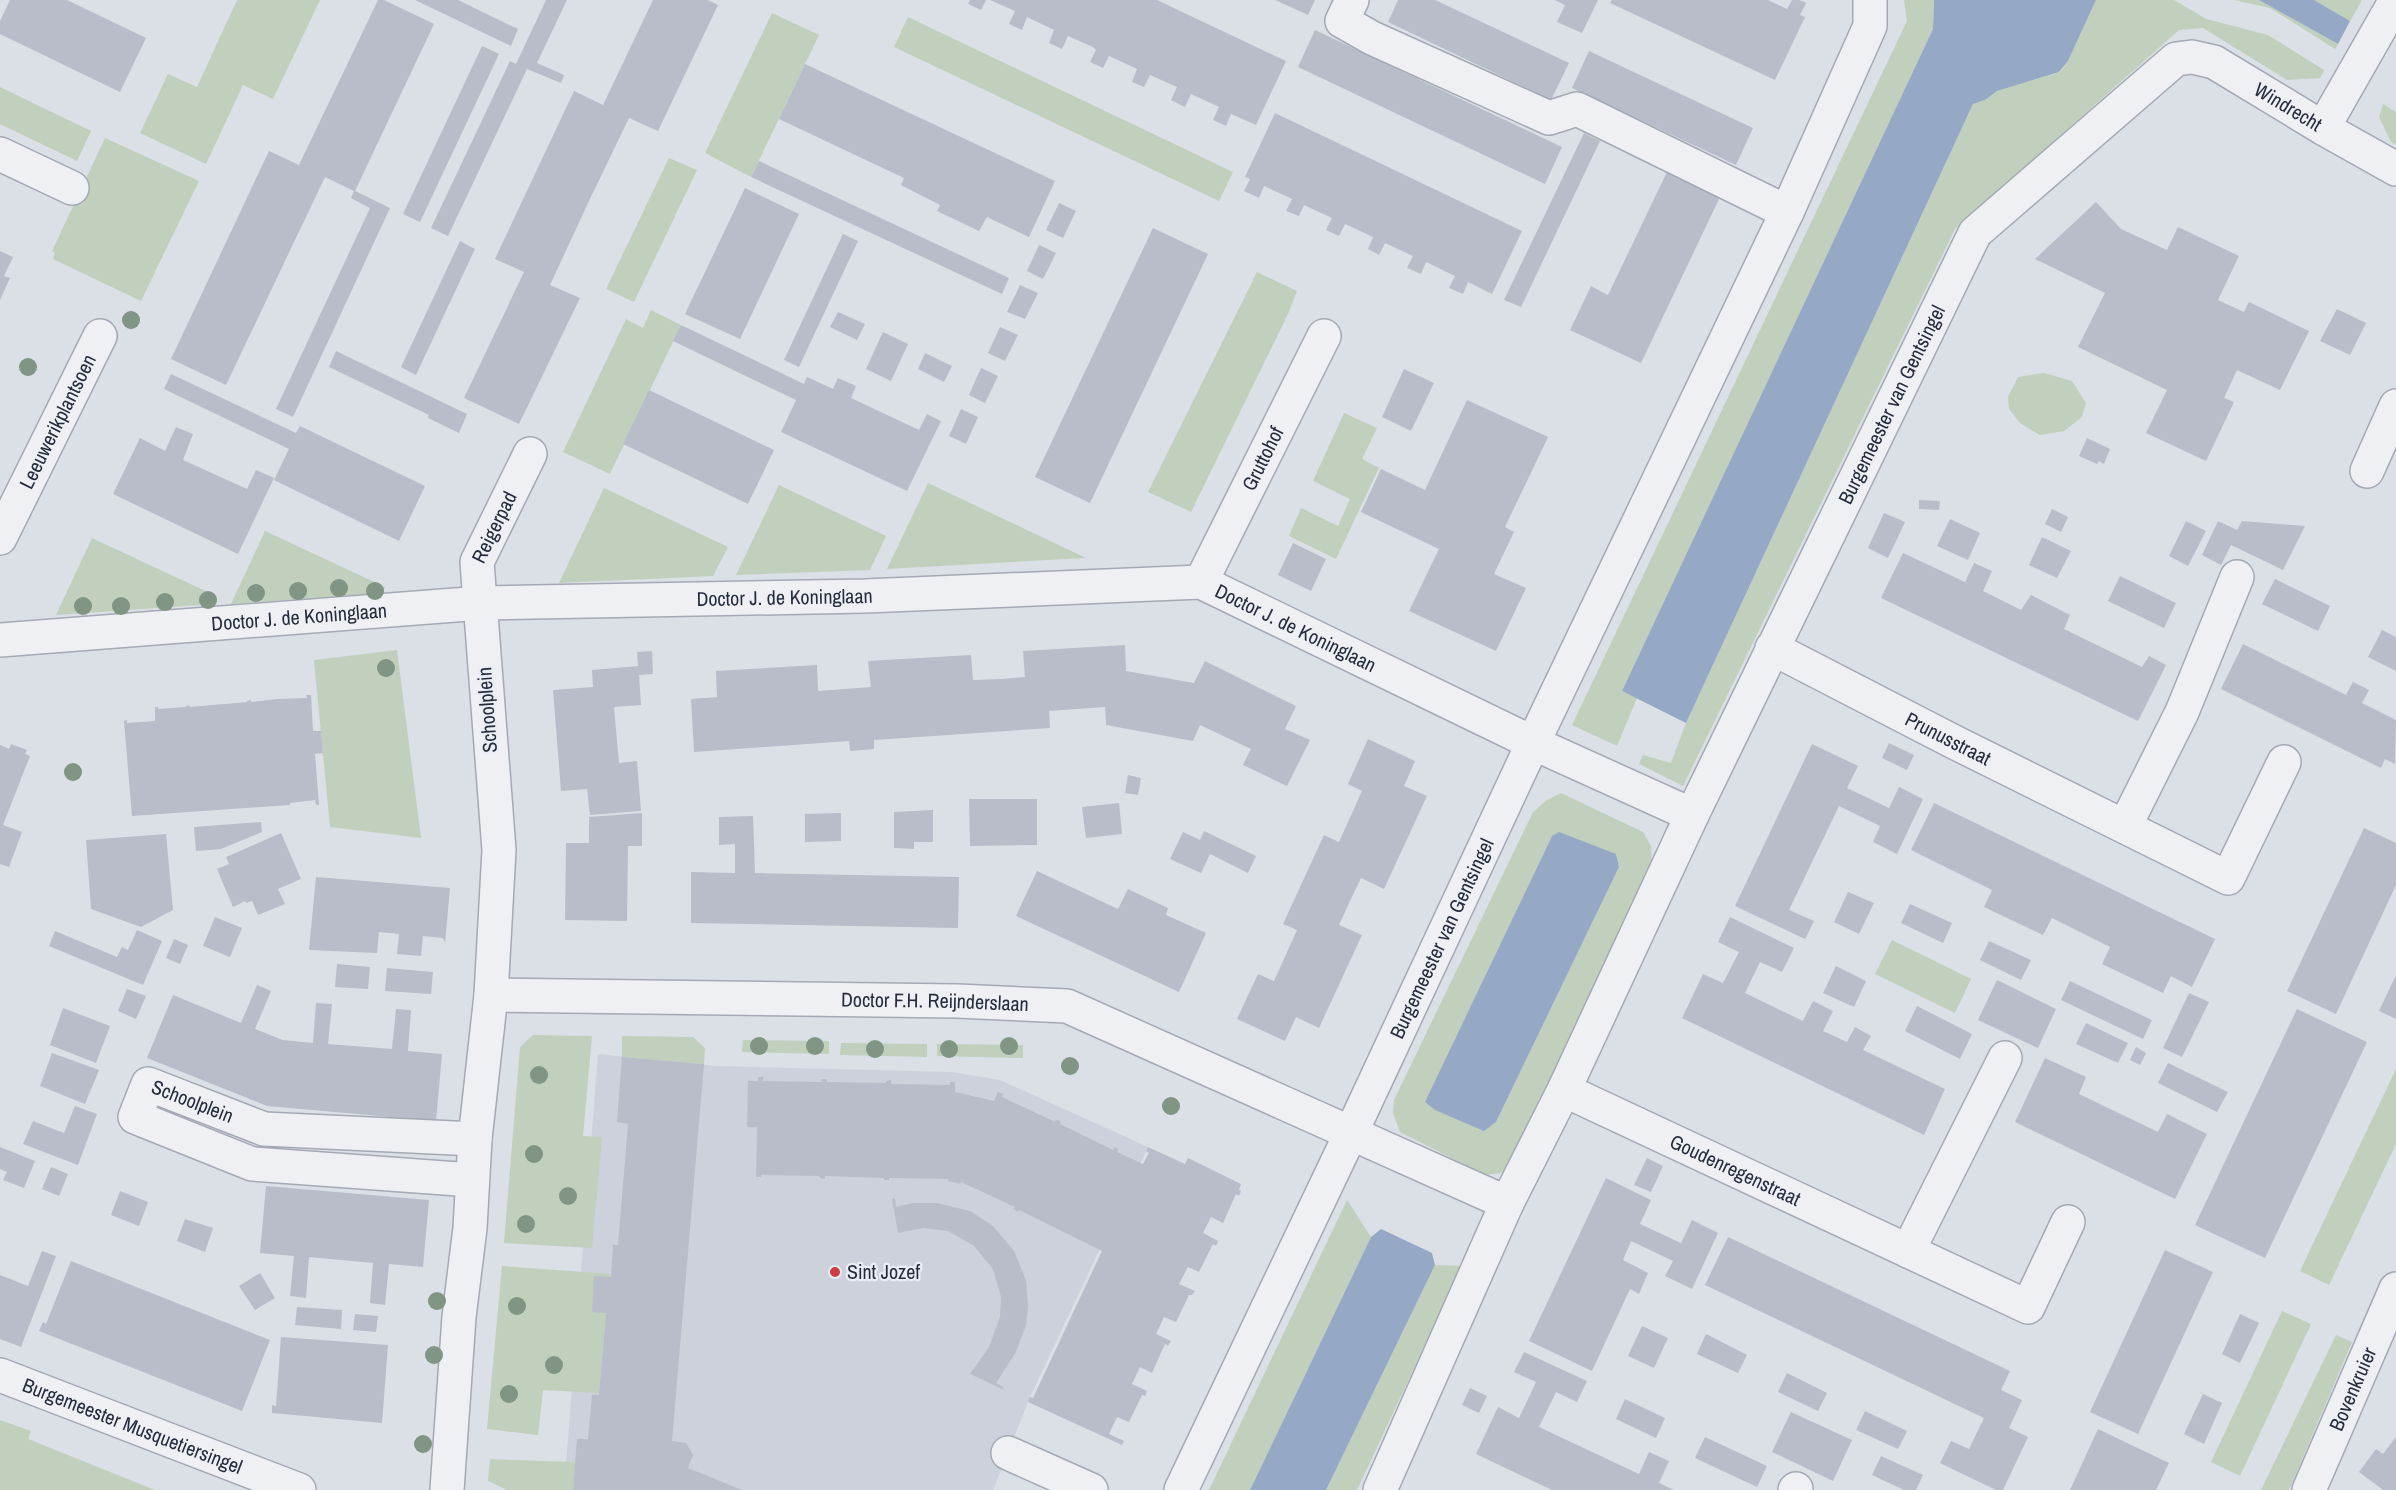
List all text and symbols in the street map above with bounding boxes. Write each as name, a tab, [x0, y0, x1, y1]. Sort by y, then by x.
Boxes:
street label: Windrecht	[2249, 75, 2328, 138]
street label: Burgemeester van Gentsingel	[1831, 301, 1951, 508]
street label: Leeuwerikplantsoen	[13, 349, 102, 493]
street label: Gruttohof	[1235, 421, 1290, 495]
street label: Reigerpad	[465, 487, 523, 567]
street label: Doctor J. de Koninglaan	[1211, 577, 1381, 678]
street label: Doctor J. de Koninglaan	[696, 582, 873, 612]
street label: Doctor J. de Koninglaan	[210, 596, 388, 637]
street label: Schoolplein	[470, 666, 503, 754]
street label: Prunusstraat	[1901, 705, 1996, 771]
street label: Burgemeester van Gentsingel	[1383, 834, 1500, 1043]
street label: Doctor F.H. Reijnderslaan	[841, 986, 1029, 1017]
street label: Schoolplein	[148, 1073, 238, 1129]
street label: Goudenregenstraat	[1666, 1127, 1806, 1212]
place label: Sint Jozef	[847, 1258, 920, 1285]
marker: Sint Jozef	[828, 1265, 842, 1279]
street label: Bovenkruier	[2322, 1342, 2382, 1435]
street label: Burgemeester Musquetiersingel	[19, 1371, 247, 1480]

